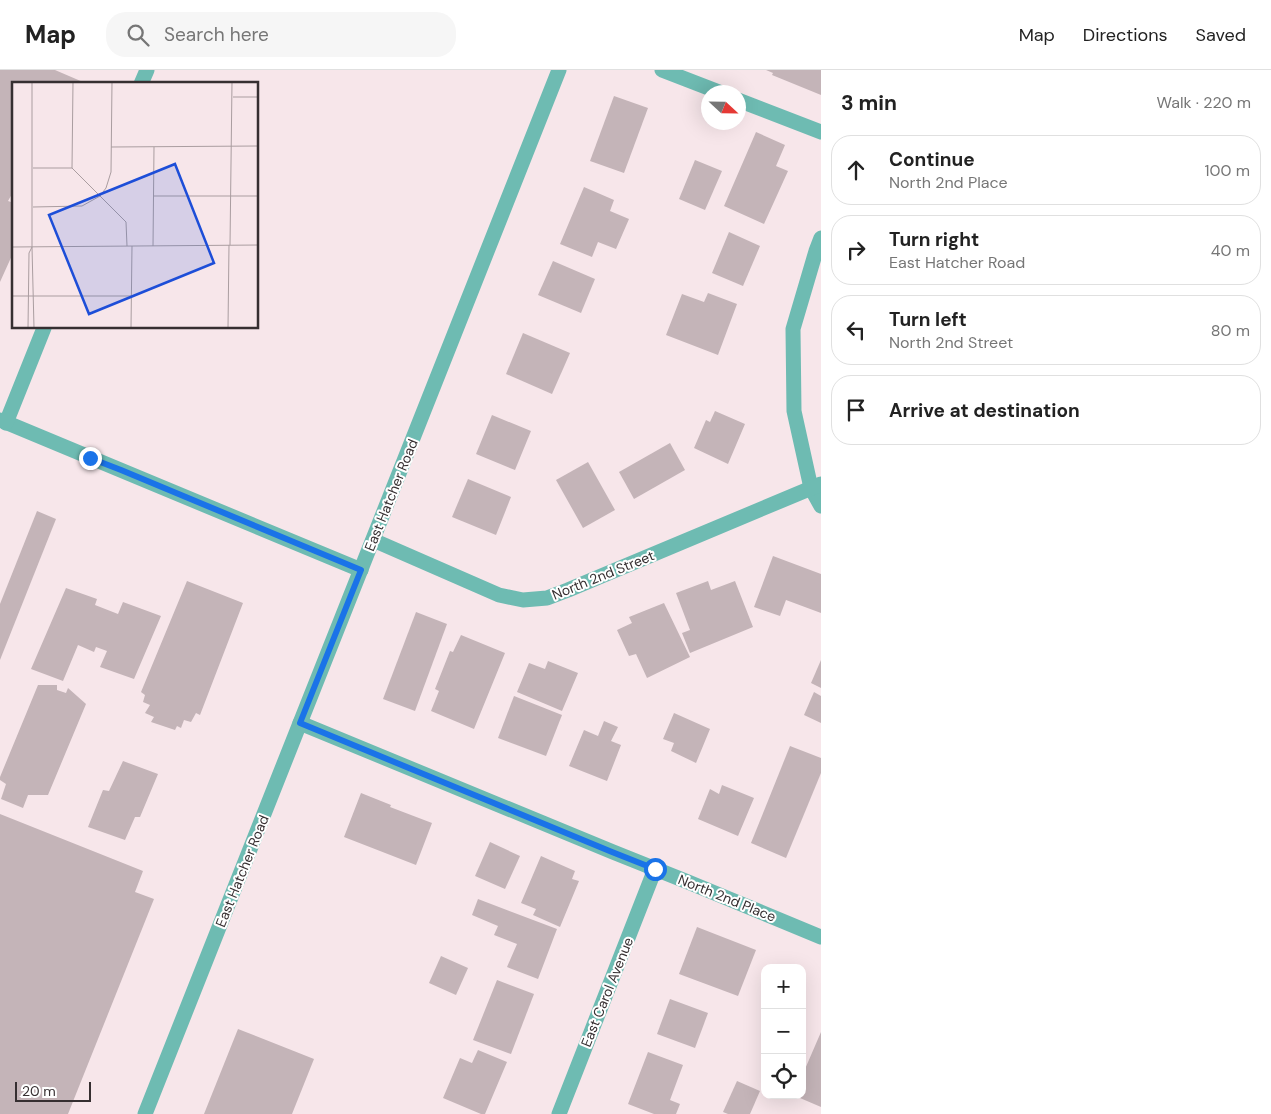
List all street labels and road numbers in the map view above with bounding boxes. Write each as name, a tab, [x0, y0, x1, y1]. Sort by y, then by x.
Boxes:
street label: East Hatcher Road	[360, 436, 422, 554]
street label: North 2nd Street	[549, 546, 657, 604]
street label: East Hatcher Road	[211, 812, 273, 930]
street label: North 2nd Place	[675, 870, 779, 926]
street label: East Carol Avenue	[577, 934, 637, 1049]

